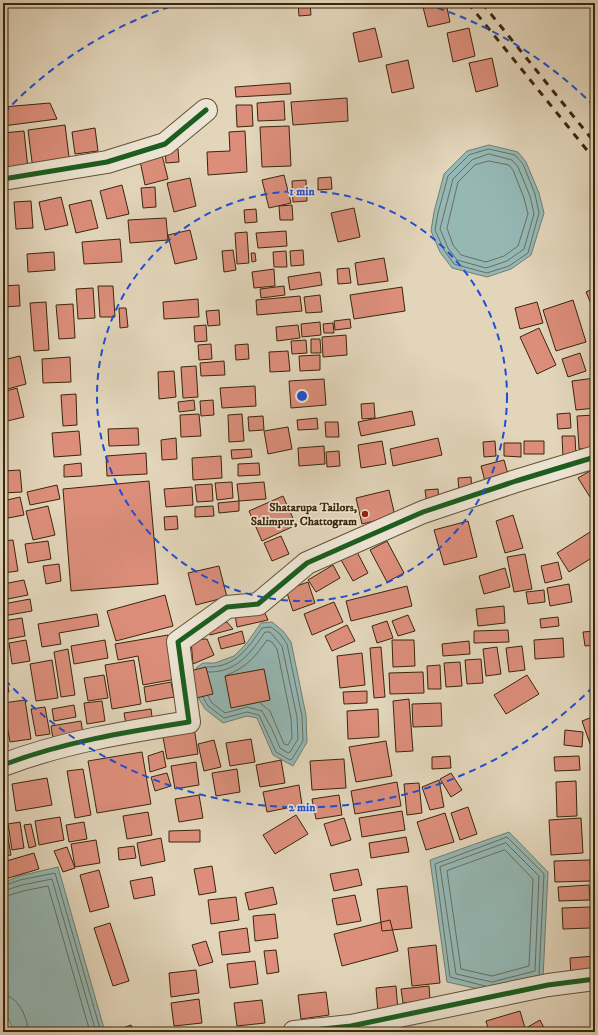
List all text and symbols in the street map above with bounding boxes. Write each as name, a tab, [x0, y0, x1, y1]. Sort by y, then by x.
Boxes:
text: 1 min	[289, 184, 315, 199]
centre of rings	[295, 389, 309, 403]
place label: Shatarupa Tailors, Salimpur, Chattogram	[251, 500, 358, 529]
marker: Shatarupa Tailors, Salimpur, Chattogram	[360, 509, 370, 519]
text: 2 min	[289, 800, 316, 815]

